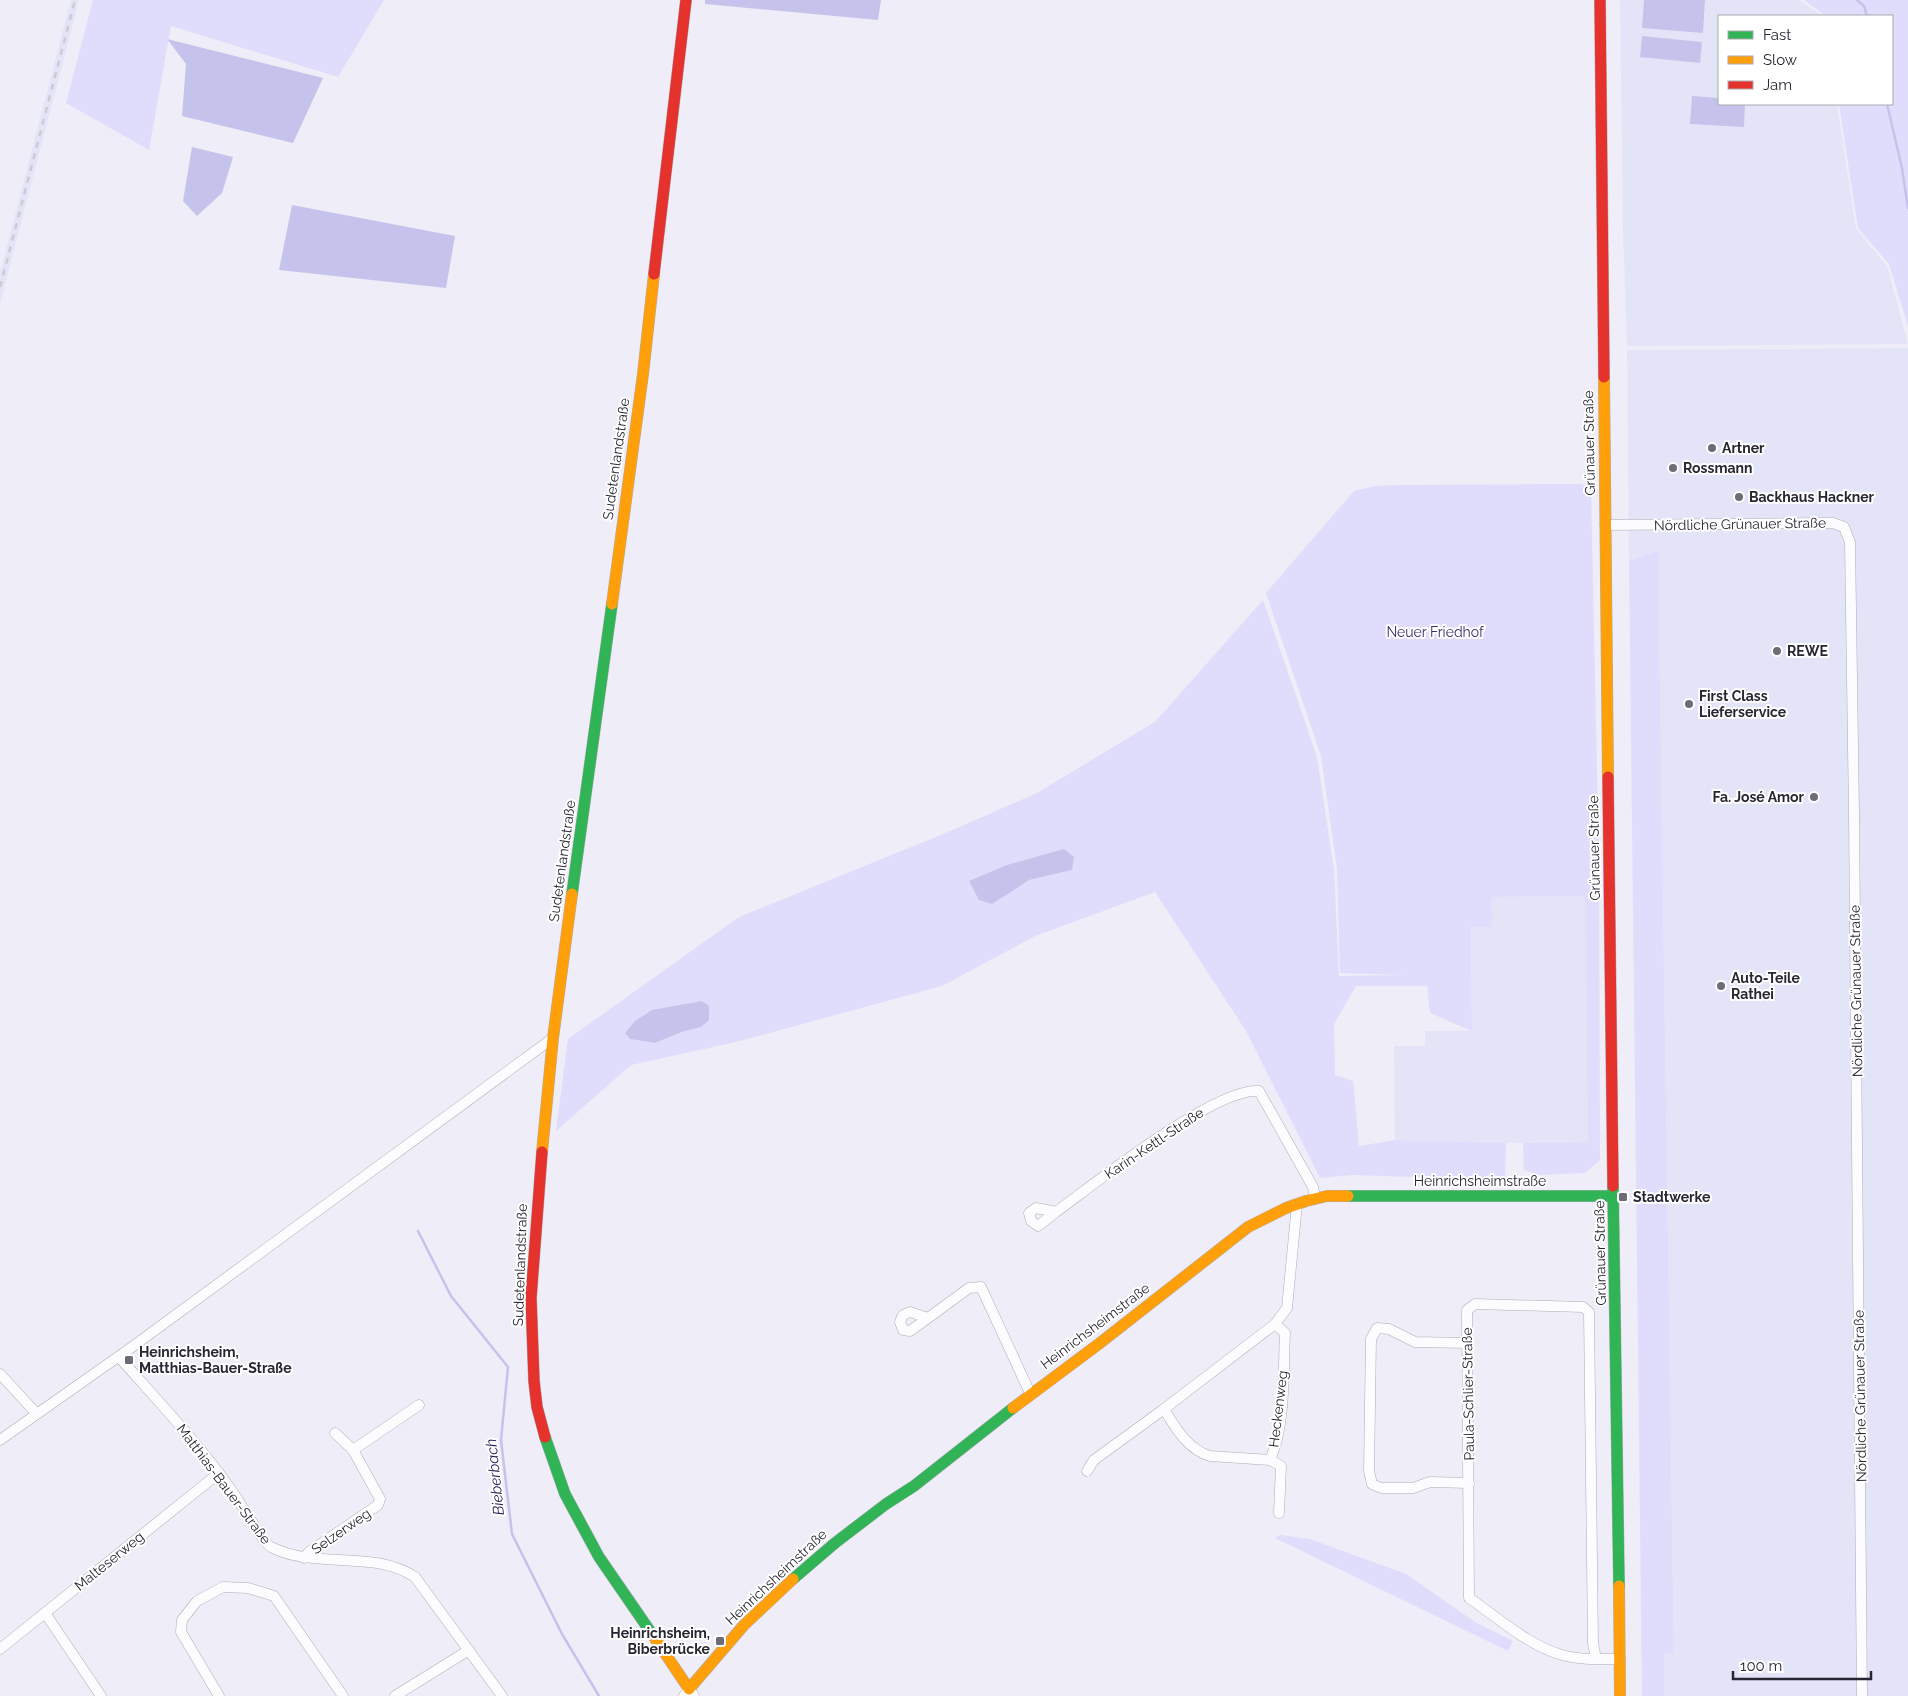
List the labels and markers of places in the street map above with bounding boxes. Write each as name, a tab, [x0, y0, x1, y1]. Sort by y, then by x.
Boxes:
place label: Artner	[1722, 440, 1765, 456]
marker: Artner	[1706, 442, 1718, 454]
place label: Rossmann	[1683, 460, 1752, 476]
marker: Rossmann	[1667, 462, 1679, 474]
place label: Backhaus Hackner	[1749, 489, 1875, 505]
marker: Backhaus Hackner	[1733, 491, 1745, 503]
place label: REWE	[1787, 643, 1828, 659]
marker: REWE	[1771, 645, 1783, 657]
place label: First Class Lieferservice	[1699, 688, 1787, 720]
marker: First Class Lieferservice	[1683, 698, 1695, 710]
place label: Fa. José Amor	[1713, 789, 1805, 805]
marker: Fa. José Amor	[1808, 791, 1820, 803]
place label: Auto-Teile Rathei	[1731, 970, 1800, 1002]
marker: Auto-Teile Rathei	[1715, 980, 1727, 992]
place label: Stadtwerke	[1633, 1189, 1711, 1205]
marker: Stadtwerke	[1617, 1191, 1629, 1203]
place label: Heinrichsheim, Matthias-Bauer-Straße	[139, 1344, 292, 1376]
marker: Heinrichsheim, Matthias-Bauer-Straße	[123, 1354, 135, 1366]
place label: Heinrichsheim, Biberbrücke	[610, 1625, 711, 1657]
marker: Heinrichsheim, Biberbrücke	[714, 1635, 726, 1647]

